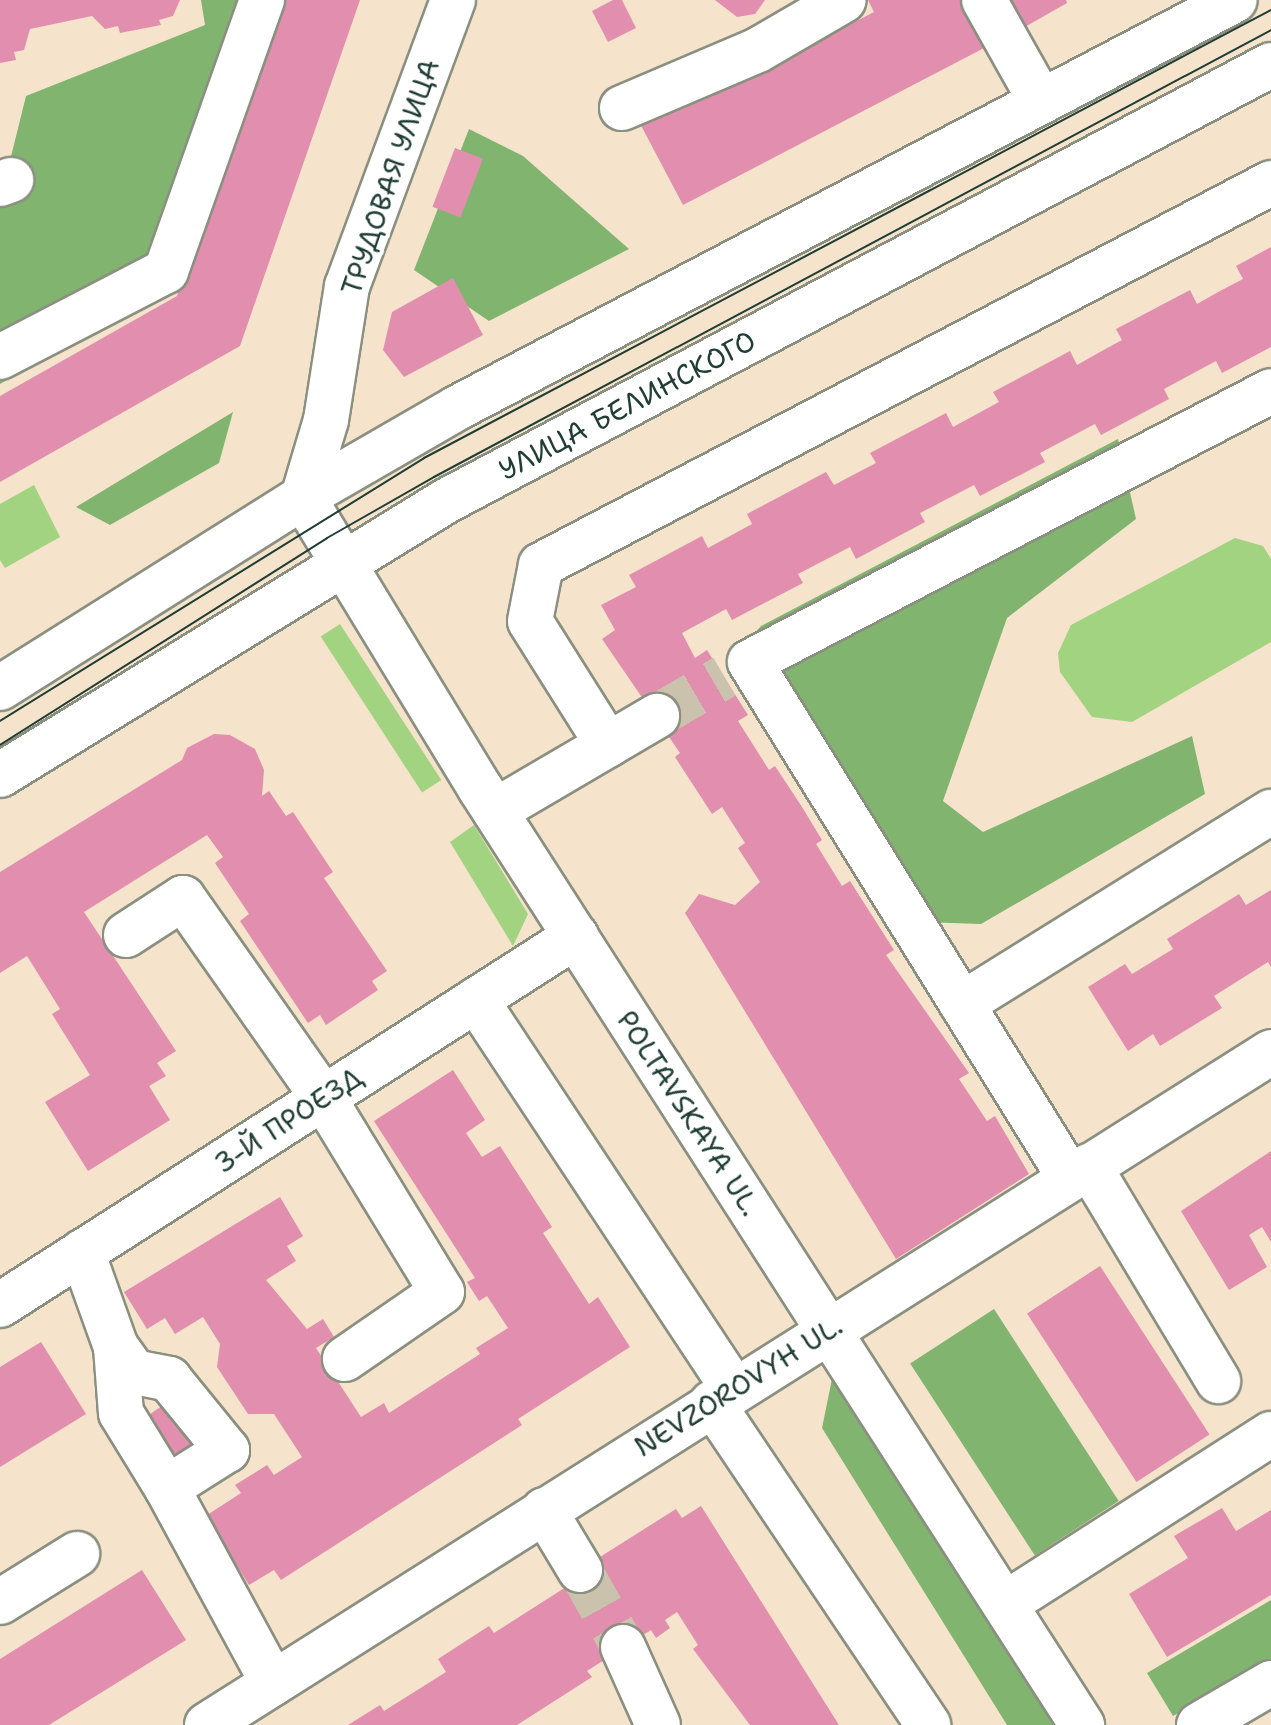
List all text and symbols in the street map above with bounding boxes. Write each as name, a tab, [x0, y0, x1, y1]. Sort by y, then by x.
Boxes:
street label: ТРУДОВАЯ УЛИЦА	[334, 55, 446, 299]
street label: УЛИЦА БЕЛИНСКОГО	[493, 323, 761, 487]
street label: POLTAVSKAYA UL.	[610, 1004, 768, 1222]
street label: 3-Й ПРОЕЗД	[208, 1060, 368, 1180]
street label: NEVZOROVYH UL.	[628, 1308, 848, 1464]

